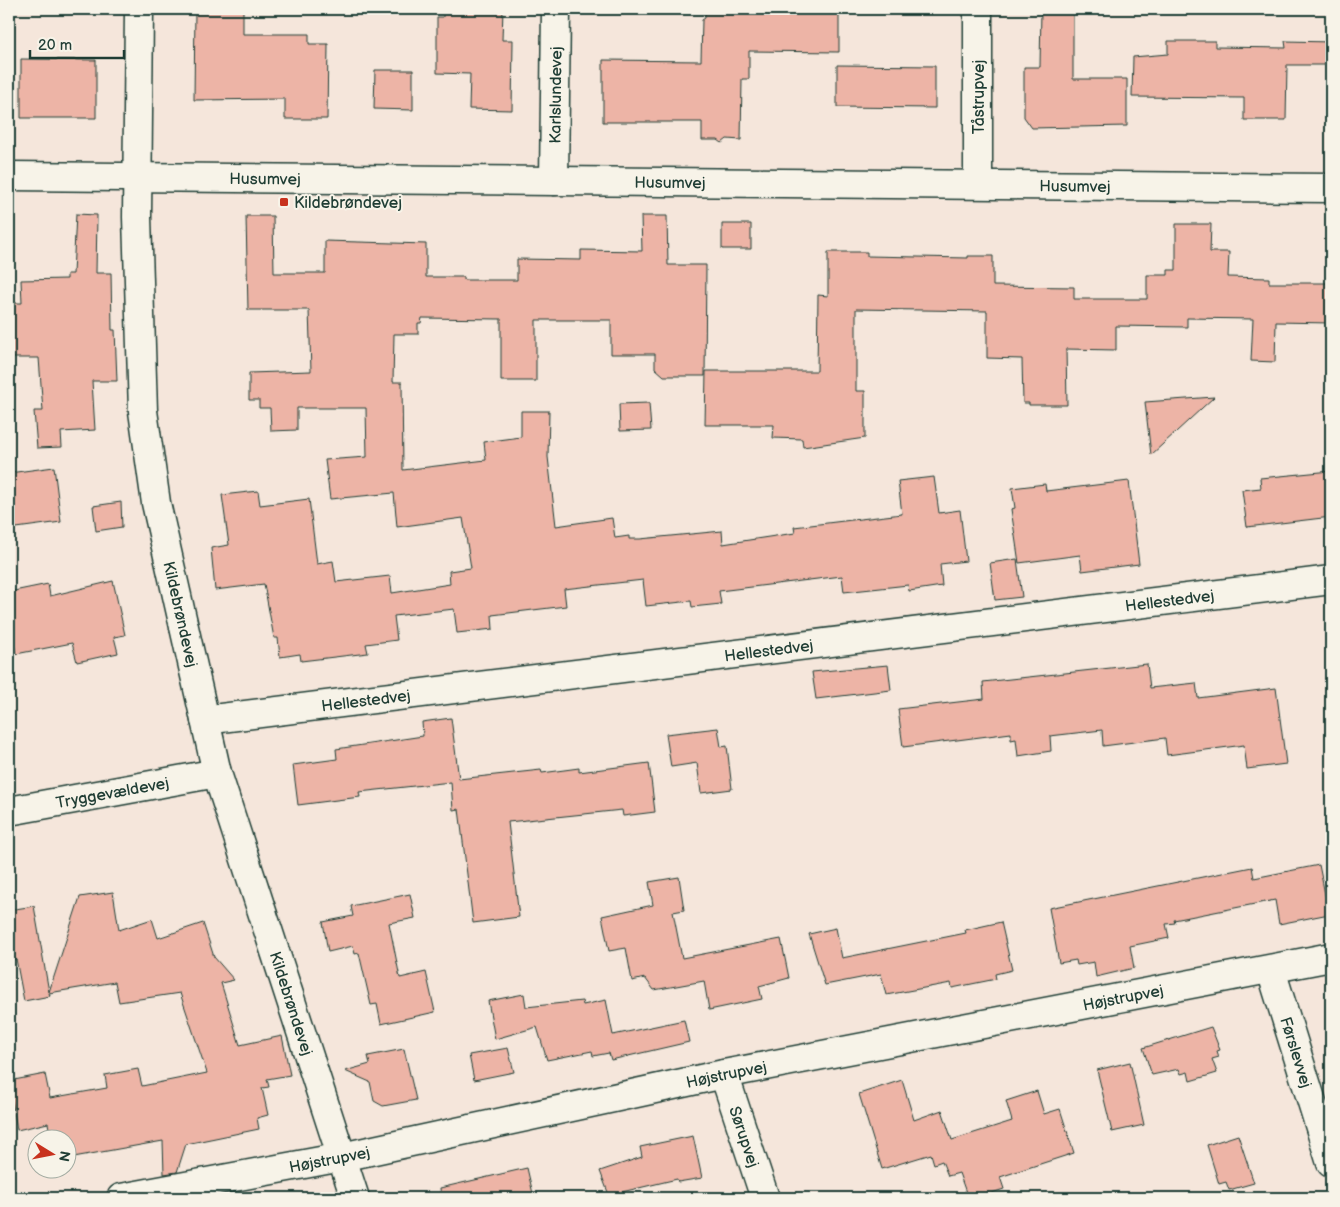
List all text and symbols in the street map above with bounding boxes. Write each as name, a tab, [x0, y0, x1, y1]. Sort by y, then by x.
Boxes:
scale bar	[30, 28, 124, 60]
text: 20 m	[38, 36, 72, 55]
street label: Karlslundevej	[546, 46, 567, 144]
street label: Tåstrupvej	[970, 60, 989, 134]
street label: Husumvej	[229, 170, 301, 190]
street label: Husumvej	[634, 174, 706, 193]
street label: Husumvej	[1039, 177, 1111, 197]
place label: Kildebrøndevej	[294, 194, 402, 213]
marker: Kildebrøndevej	[278, 196, 290, 208]
street label: Kildebrøndevej	[158, 560, 201, 669]
street label: Hellestedvej	[1124, 587, 1215, 617]
street label: Hellestedvej	[723, 636, 814, 666]
street label: Hellestedvej	[320, 687, 412, 716]
street label: Tryggevældevej	[55, 774, 171, 813]
street label: Kildebrøndevej	[265, 949, 316, 1058]
street label: Højstrupvej	[1081, 982, 1165, 1016]
street label: Førslevvej	[1275, 1015, 1315, 1090]
street label: Højstrupvej	[685, 1058, 769, 1093]
street label: Sørupvej	[724, 1104, 762, 1170]
north arrow	[28, 1130, 78, 1180]
street label: Højstrupvej	[288, 1143, 372, 1178]
text: N	[55, 1150, 74, 1163]

